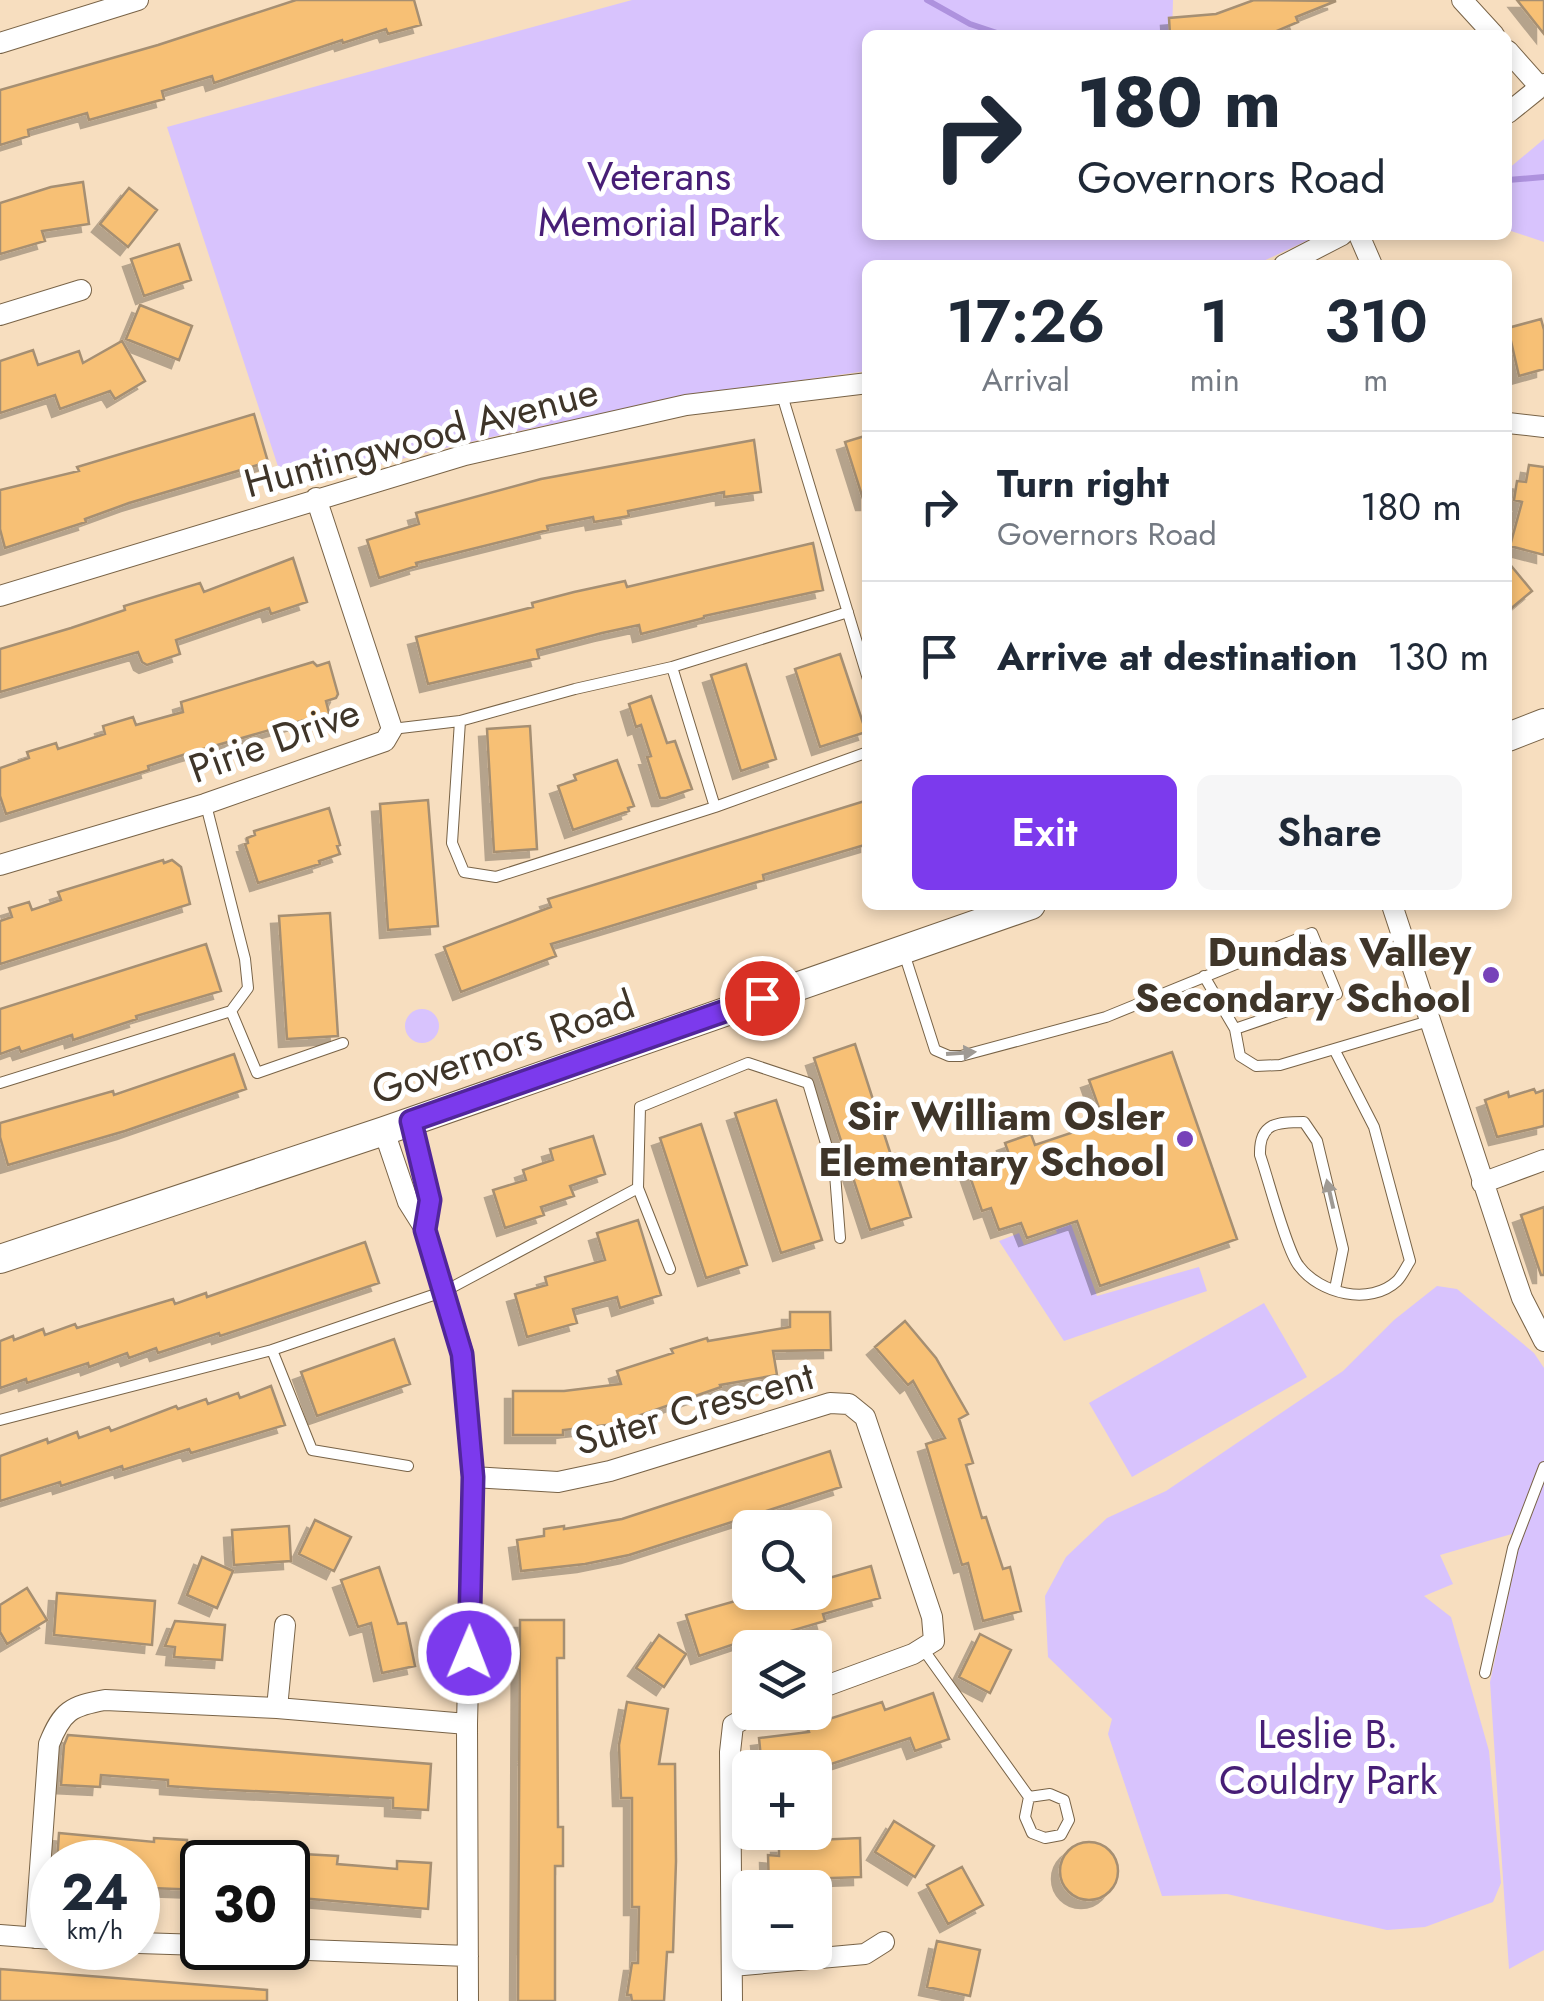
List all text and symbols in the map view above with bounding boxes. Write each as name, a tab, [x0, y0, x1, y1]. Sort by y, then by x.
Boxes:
text: 180 m	[1077, 52, 1281, 153]
icon: right	[912, 70, 1042, 200]
text: Governors Road	[1077, 145, 1386, 210]
park label: Veterans Memorial Park	[538, 147, 780, 251]
text: 17:26	[946, 278, 1105, 365]
text: 1	[1200, 278, 1229, 365]
text: 310	[1324, 278, 1428, 365]
text: Arrival	[982, 357, 1070, 403]
text: min	[1190, 357, 1240, 403]
text: m	[1363, 357, 1388, 403]
street label: Huntingwood Avenue	[238, 362, 604, 512]
text: Turn right	[997, 456, 1169, 511]
icon: right	[912, 479, 967, 534]
text: 180 m	[1360, 479, 1462, 534]
text: Governors Road	[997, 511, 1217, 557]
icon: arrive	[912, 629, 967, 684]
text: Arrive at destination	[997, 629, 1358, 684]
text: 130 m	[1388, 629, 1489, 684]
street label: Pirie Drive	[180, 682, 368, 798]
button: Exit	[912, 775, 1177, 890]
button: Share	[1197, 775, 1462, 890]
place label: Dundas Valley Secondary School	[1134, 923, 1472, 1027]
pin	[720, 956, 805, 1041]
marker: Dundas Valley Secondary School	[1480, 964, 1502, 986]
icon: arrive	[735, 971, 790, 1026]
street label: Governors Road	[364, 975, 642, 1119]
one-way arrow	[946, 1045, 977, 1061]
place label: Sir William Osler Elementary School	[818, 1087, 1166, 1191]
marker: Sir William Osler Elementary School	[1174, 1128, 1196, 1150]
one-way arrow	[1322, 1178, 1337, 1209]
street label: Suter Crescent	[568, 1346, 821, 1470]
map controls	[732, 1510, 832, 1970]
button: search	[732, 1510, 832, 1610]
position arrow	[417, 1601, 521, 1705]
button: layers	[732, 1630, 832, 1730]
park label: Leslie B. Couldry Park	[1219, 1705, 1437, 1809]
button: +	[732, 1750, 832, 1850]
speed limit sign: 30	[180, 1840, 310, 1970]
text: 24	[61, 1856, 129, 1929]
button: −	[732, 1870, 832, 1970]
text: km/h	[67, 1912, 123, 1948]

